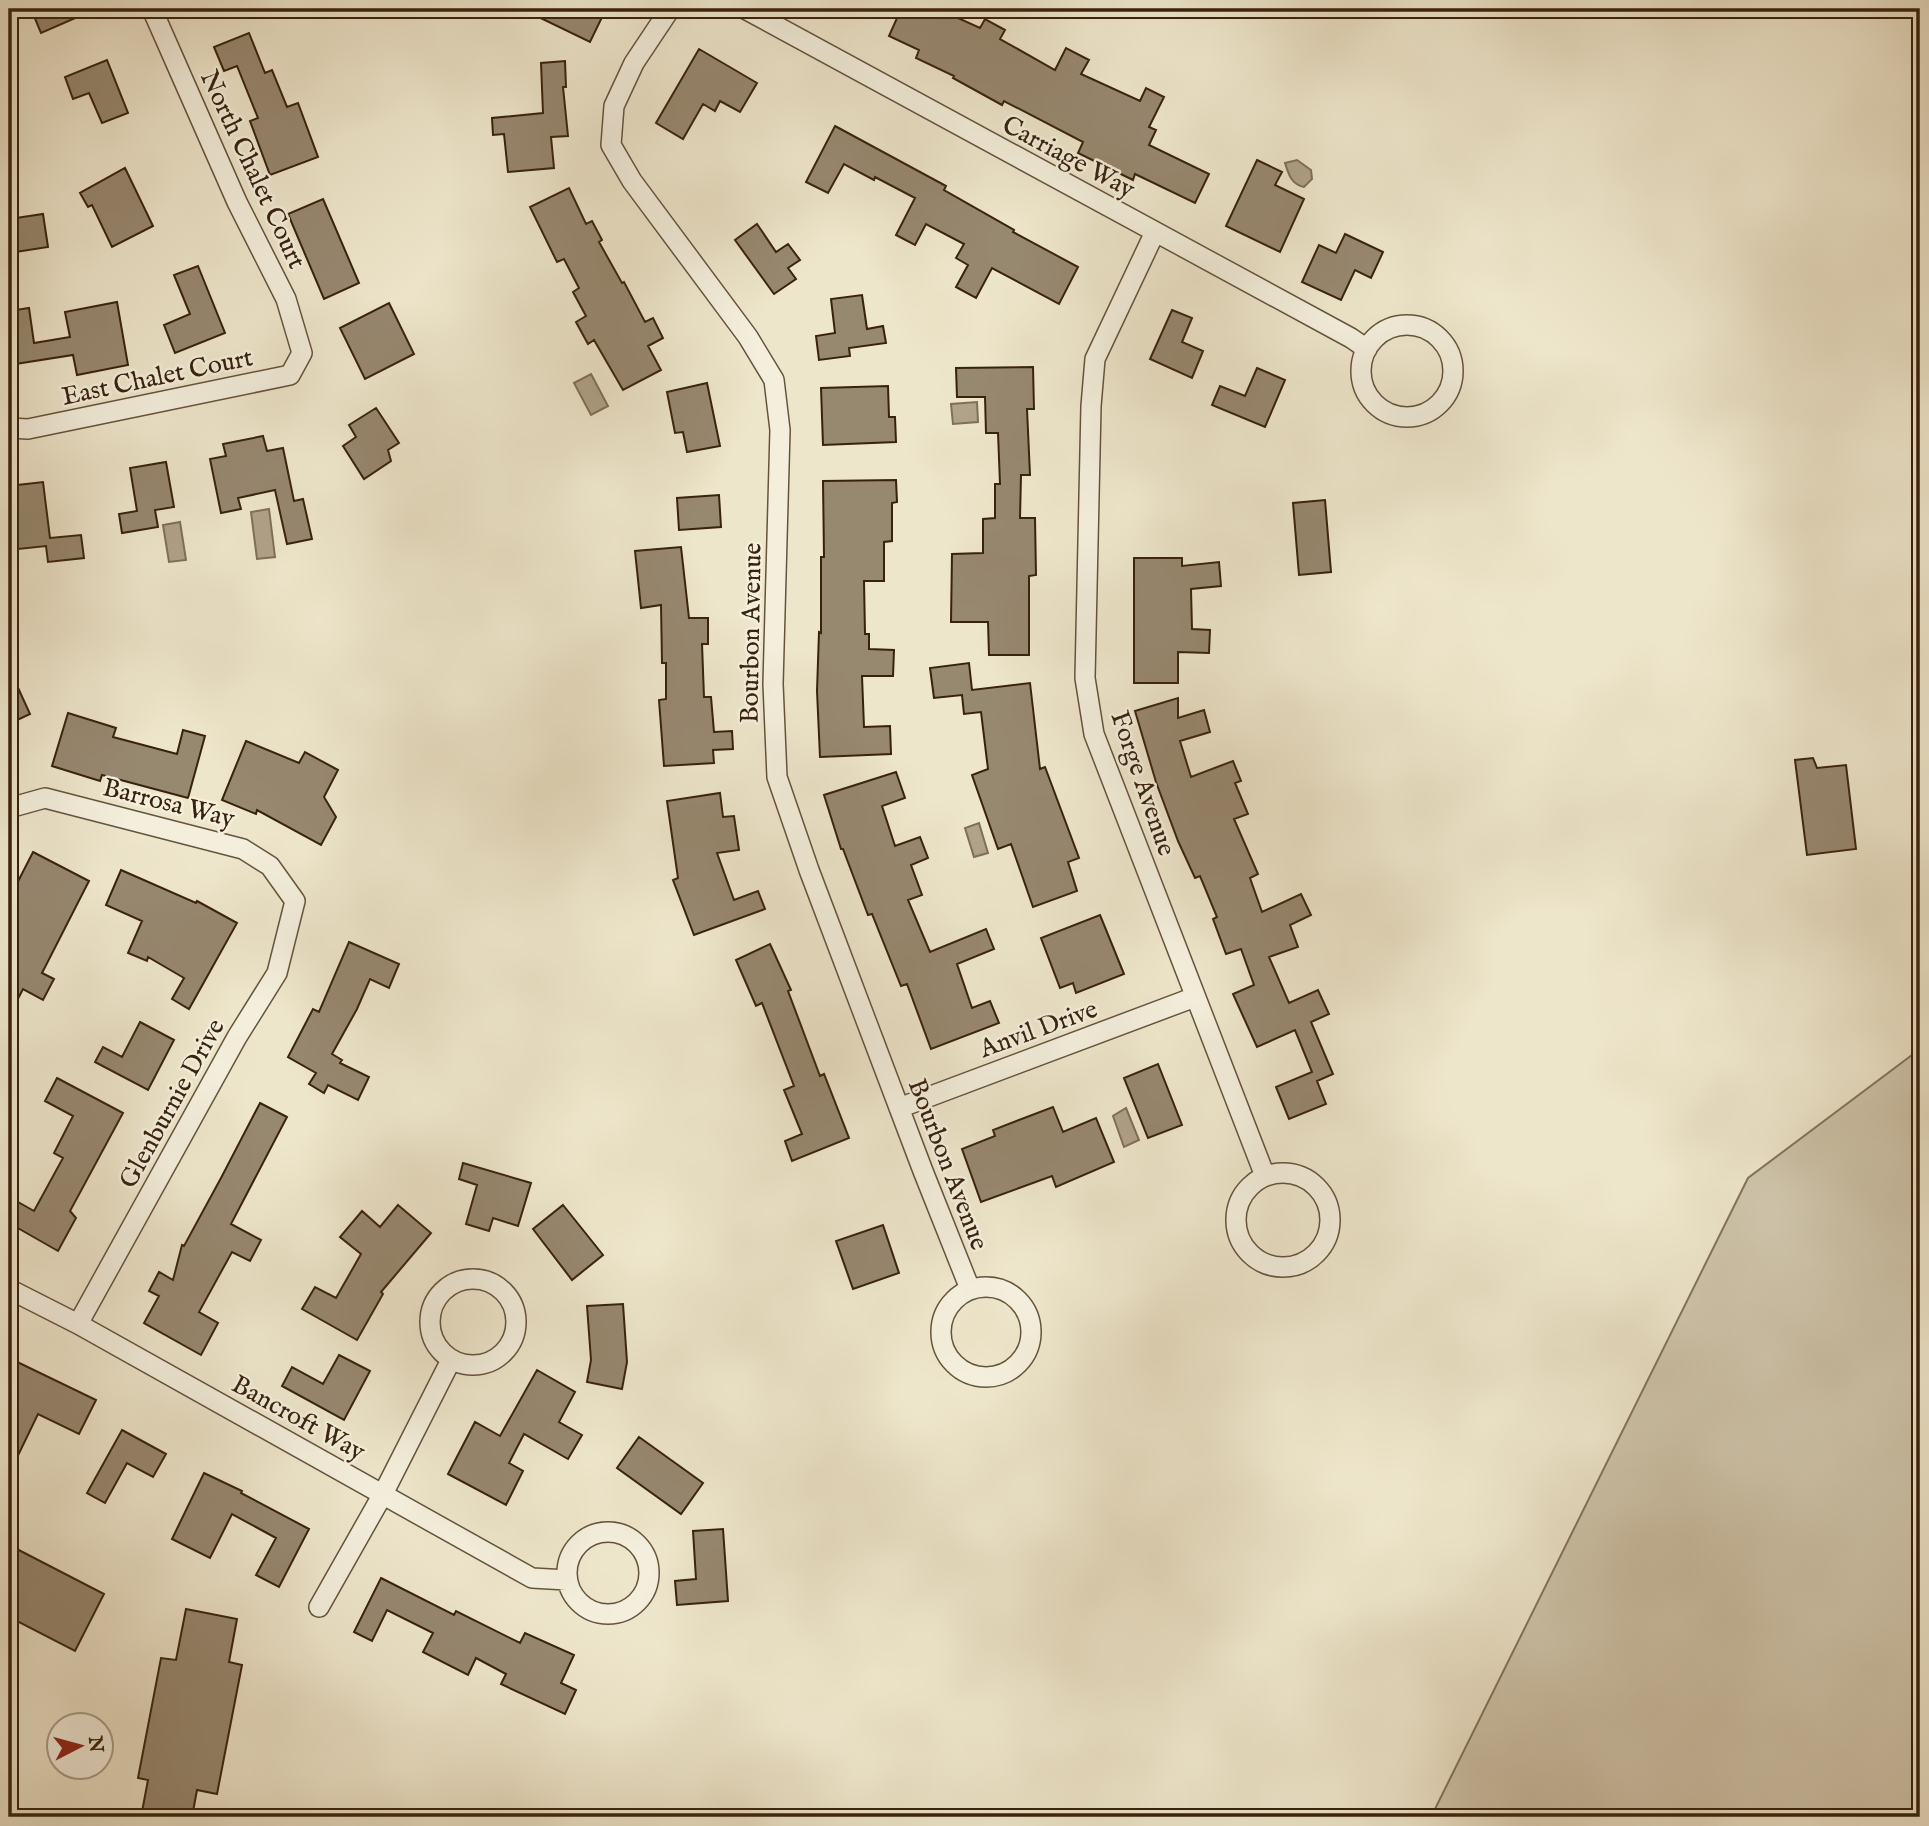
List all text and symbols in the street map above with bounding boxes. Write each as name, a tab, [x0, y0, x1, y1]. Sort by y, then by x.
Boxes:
street label: North Chalet Court	[192, 65, 313, 274]
street label: Carriage Way	[996, 109, 1141, 206]
street label: East Chalet Court	[59, 341, 256, 414]
street label: Bourbon Avenue	[733, 542, 770, 724]
street label: Forge Avenue	[1102, 707, 1183, 860]
street label: Barrosa Way	[99, 771, 238, 836]
street label: Anvil Drive	[974, 993, 1102, 1066]
street label: Glenburnie Drive	[112, 1013, 233, 1194]
street label: Bourbon Avenue	[900, 1074, 995, 1255]
street label: Bancroft Way	[226, 1368, 371, 1469]
north arrow	[46, 1710, 116, 1780]
text: N	[82, 1734, 108, 1754]

